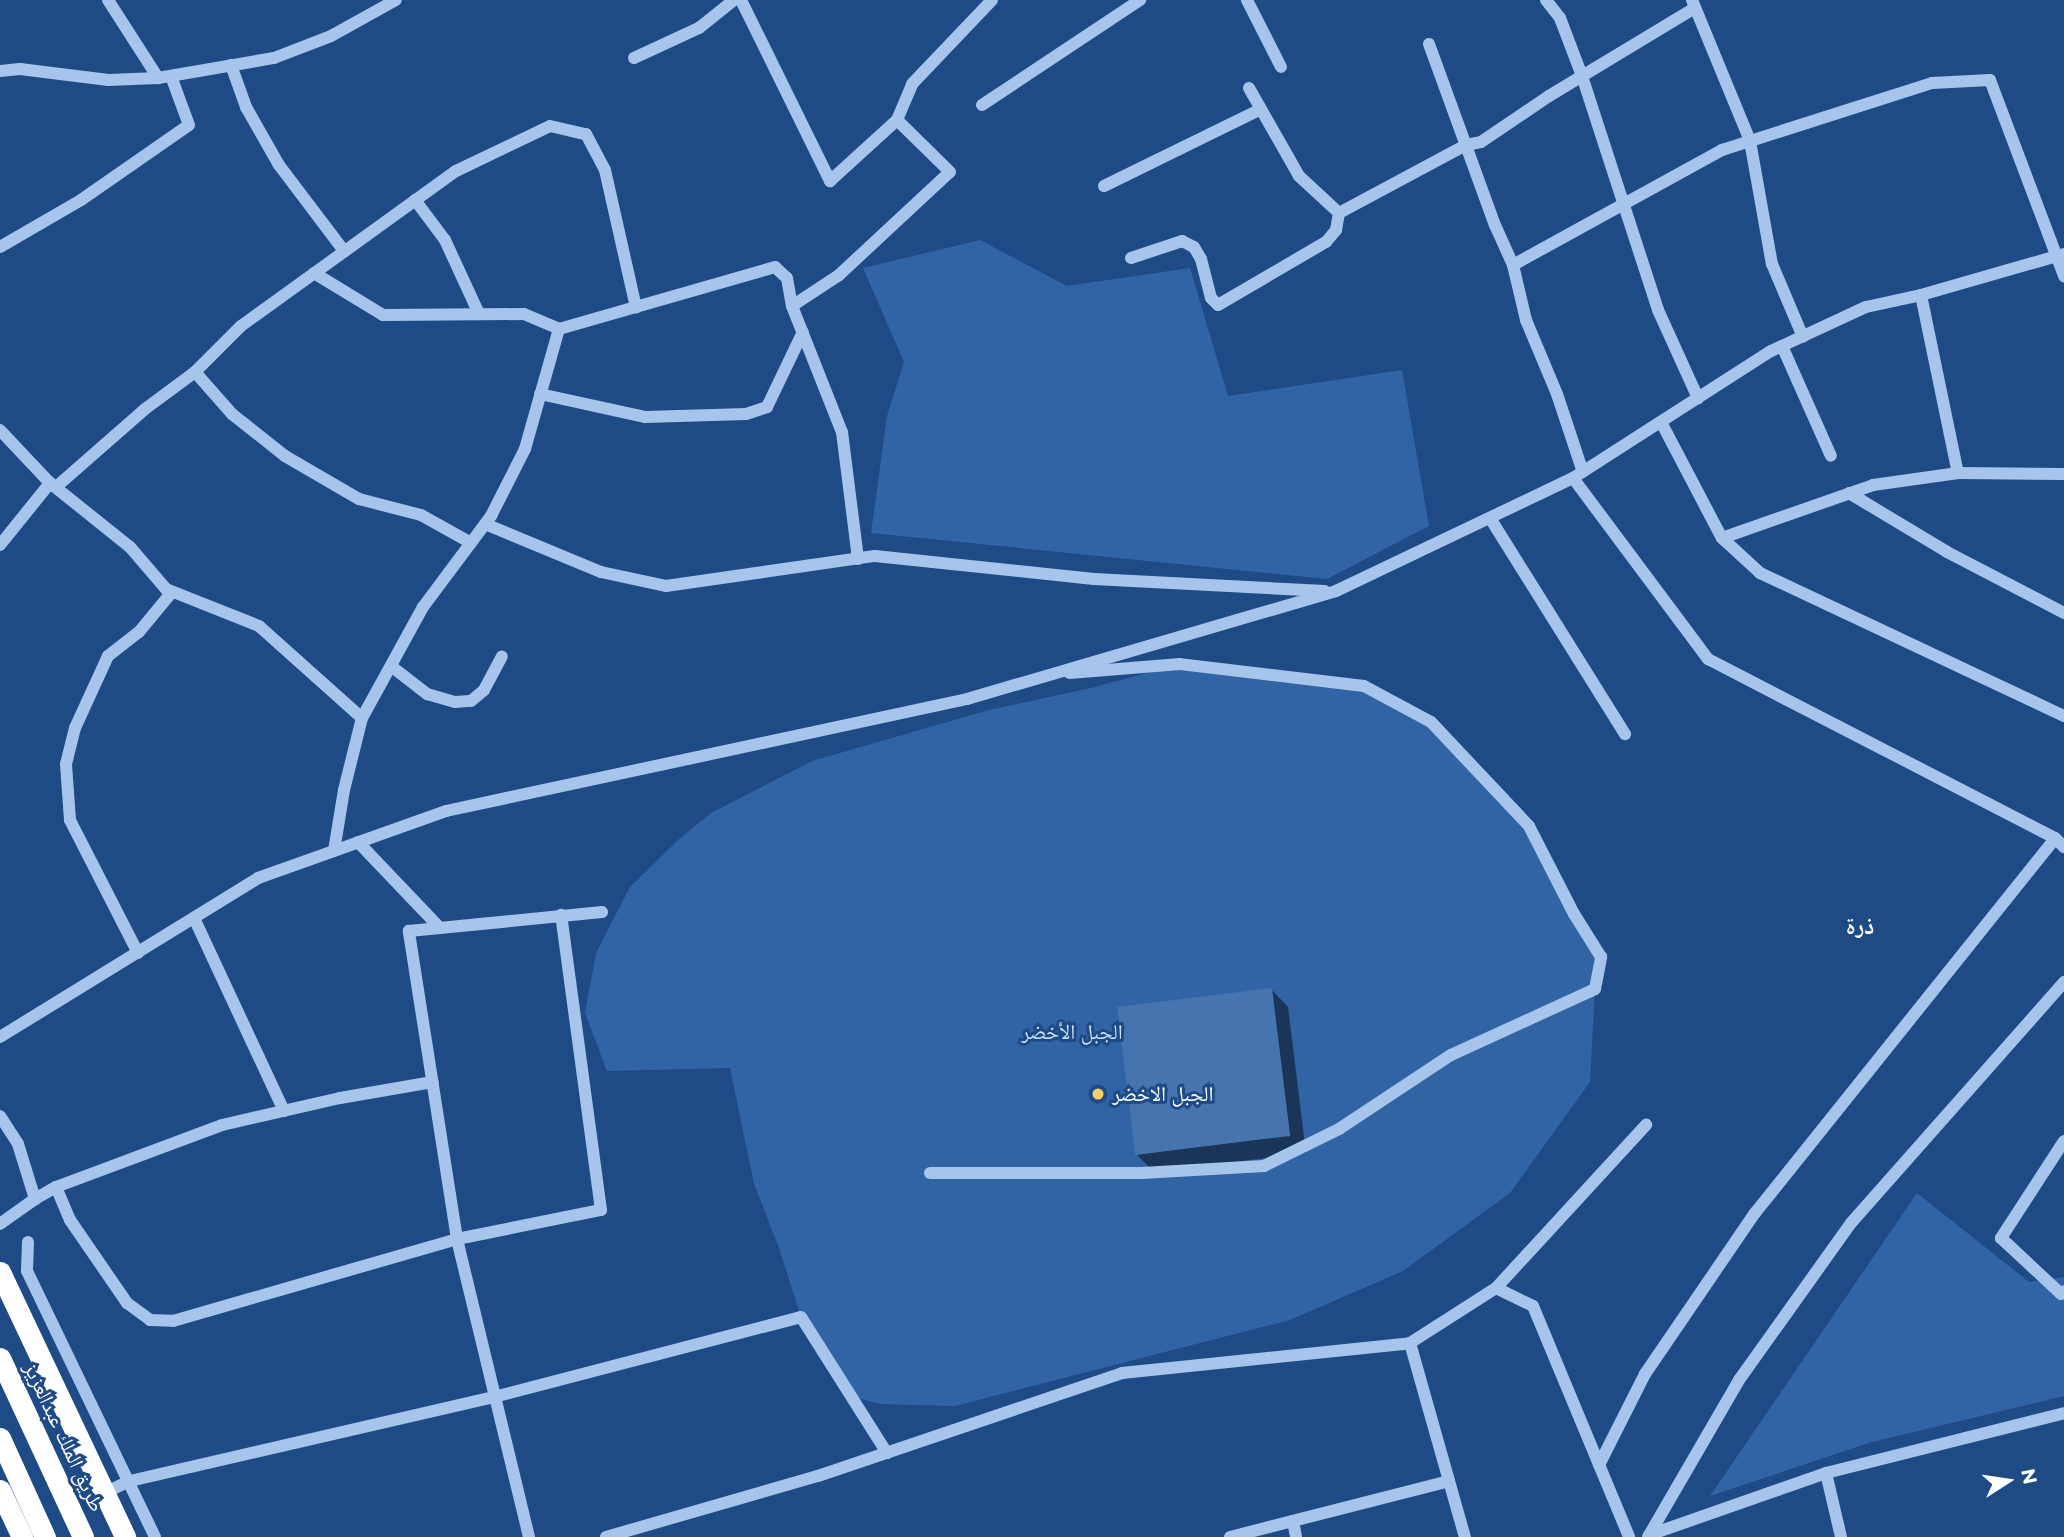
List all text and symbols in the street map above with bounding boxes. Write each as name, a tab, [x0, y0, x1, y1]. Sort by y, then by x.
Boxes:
district label: ذرة	[1846, 912, 1874, 940]
park label: الجبل الأخضر	[1021, 1019, 1123, 1045]
place label: الجبل الاخضر	[1112, 1081, 1214, 1107]
marker: الجبل الاخضر	[1090, 1086, 1106, 1102]
street label: طريق الملك عبدالعزيز	[18, 1358, 110, 1516]
north arrow	[1973, 1446, 2043, 1516]
text: N	[2016, 1467, 2042, 1486]

